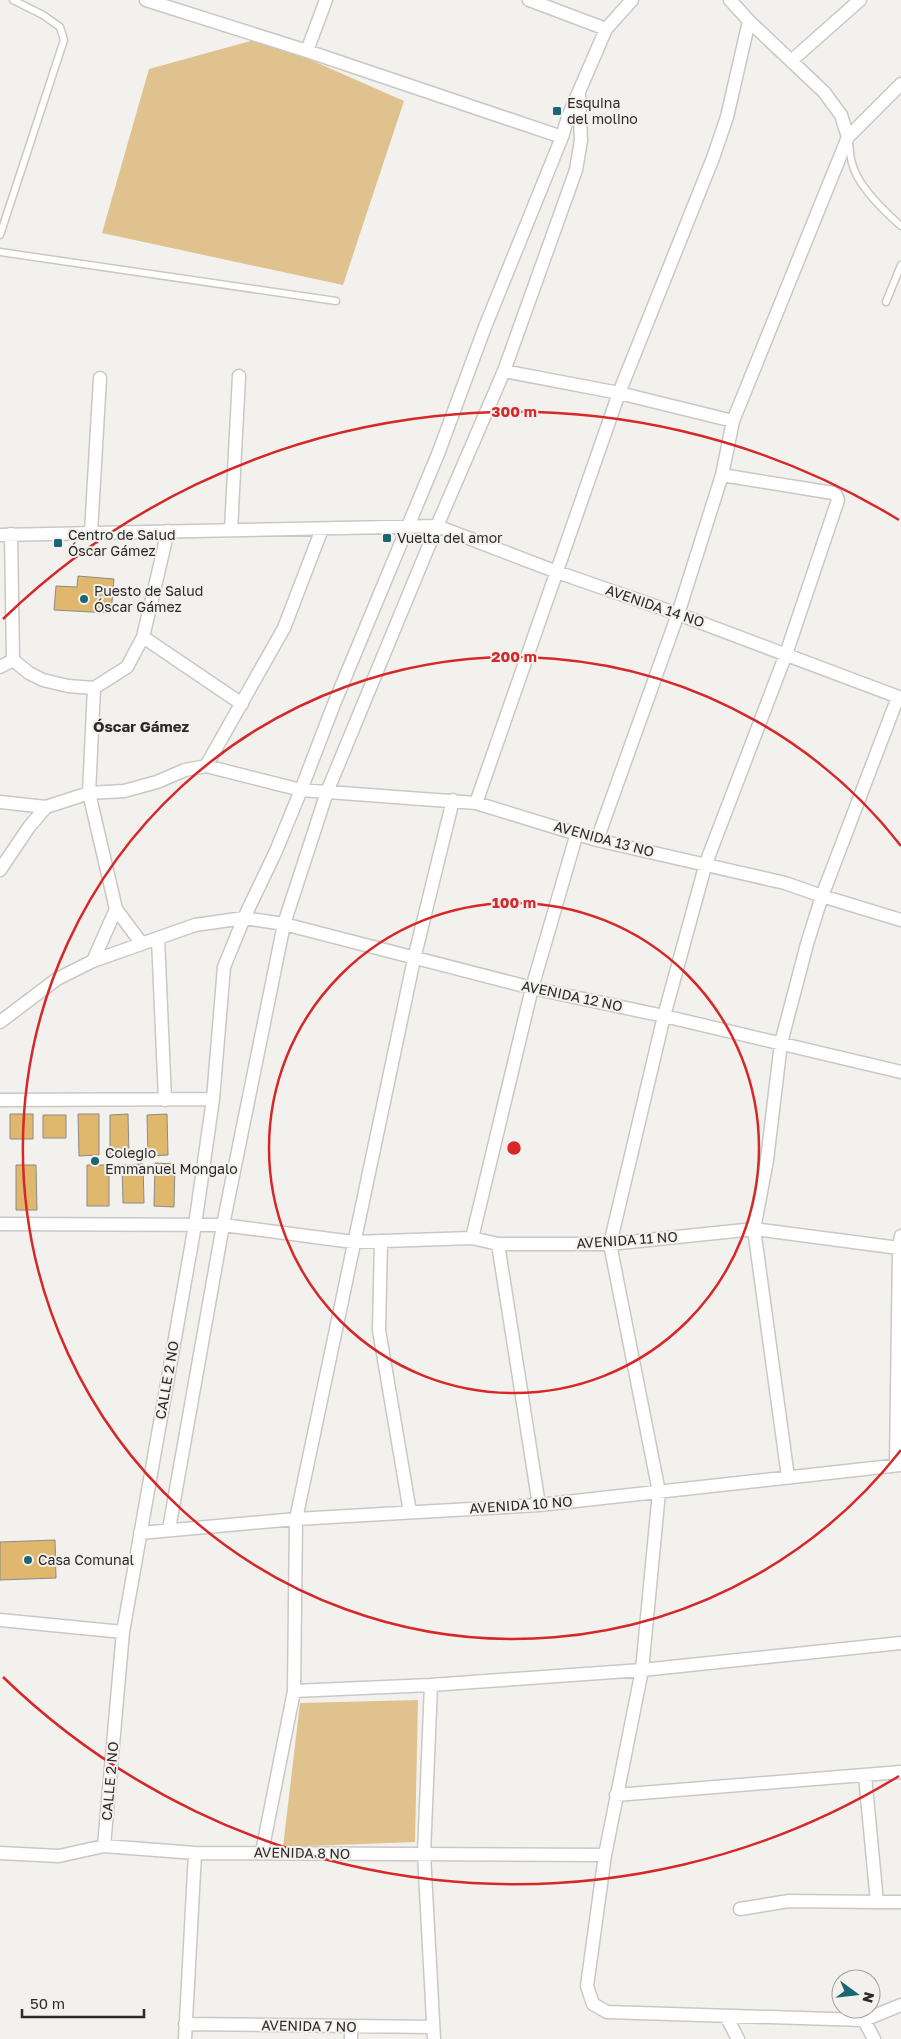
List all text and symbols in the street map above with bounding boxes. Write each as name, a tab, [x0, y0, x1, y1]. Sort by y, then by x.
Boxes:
place label: Esquina del molino	[567, 94, 638, 127]
marker: Esquina del molino	[551, 105, 563, 117]
text: 300 m	[491, 402, 537, 420]
place label: Centro de Salud Óscar Gámez	[68, 526, 176, 559]
place label: Vuelta del amor	[397, 529, 503, 546]
marker: Vuelta del amor	[381, 532, 393, 544]
marker: Centro de Salud Óscar Gámez	[52, 537, 64, 549]
street label: AVENIDA 14 NO	[604, 581, 707, 630]
place label: Puesto de Salud Óscar Gámez	[94, 582, 203, 615]
marker: Puesto de Salud Óscar Gámez	[78, 593, 90, 605]
text: 200 m	[491, 647, 537, 665]
district label: Óscar Gámez	[93, 717, 189, 735]
street label: AVENIDA 13 NO	[552, 817, 656, 860]
text: 100 m	[492, 893, 536, 911]
street label: AVENIDA 12 NO	[520, 977, 624, 1015]
centre of rings	[505, 1139, 523, 1157]
place label: Colegio Emmanuel Mongalo	[105, 1144, 238, 1177]
marker: Colegio Emmanuel Mongalo	[89, 1155, 101, 1167]
street label: AVENIDA 11 NO	[576, 1227, 678, 1252]
street label: CALLE 2 NO	[151, 1339, 182, 1420]
street label: AVENIDA 10 NO	[469, 1492, 573, 1517]
place label: Casa Comunal	[38, 1551, 134, 1568]
marker: Casa Comunal	[22, 1554, 34, 1566]
street label: CALLE 2 NO	[98, 1741, 121, 1821]
street label: AVENIDA 8 NO	[254, 1843, 350, 1862]
north arrow	[831, 1969, 881, 2019]
scale bar	[22, 1986, 145, 2018]
text: N	[859, 1990, 879, 2005]
text: 50 m	[30, 1994, 65, 2012]
street label: AVENIDA 7 NO	[261, 2016, 357, 2035]

